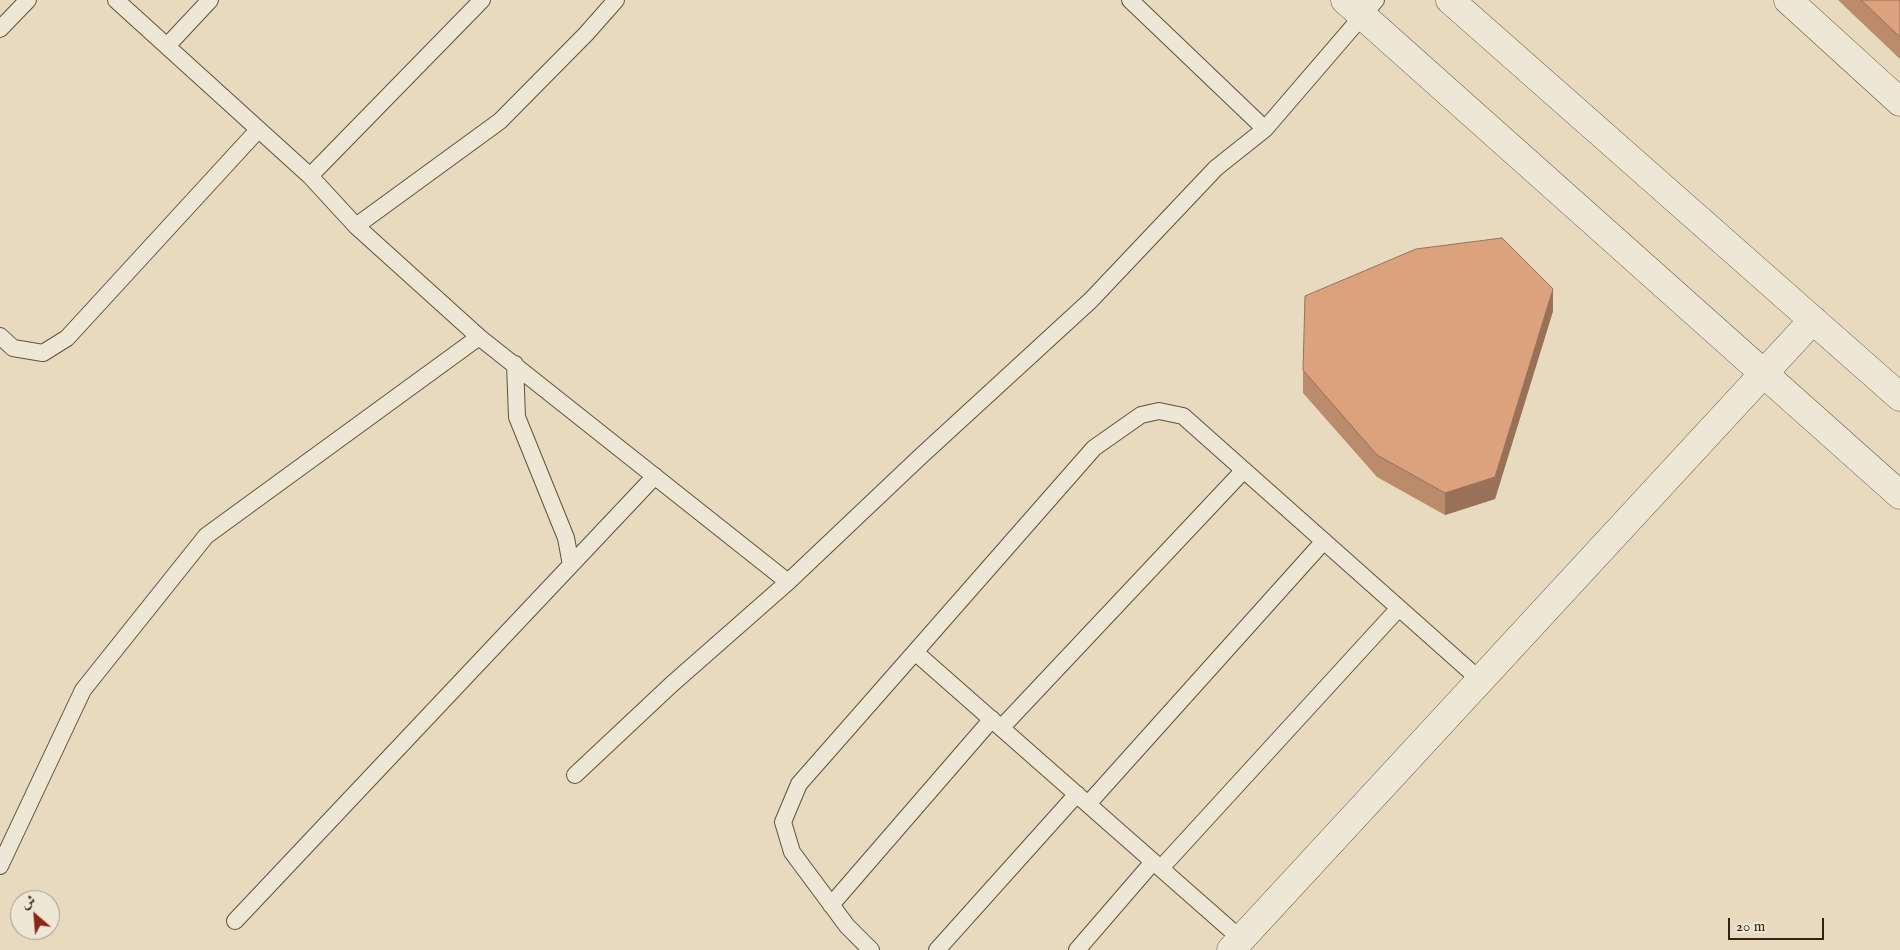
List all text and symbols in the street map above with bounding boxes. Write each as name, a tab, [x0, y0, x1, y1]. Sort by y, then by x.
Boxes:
north arrow	[10, 890, 60, 940]
text: ش	[18, 891, 39, 914]
scale bar	[1730, 908, 1826, 940]
text: 20 m	[1736, 917, 1765, 936]

